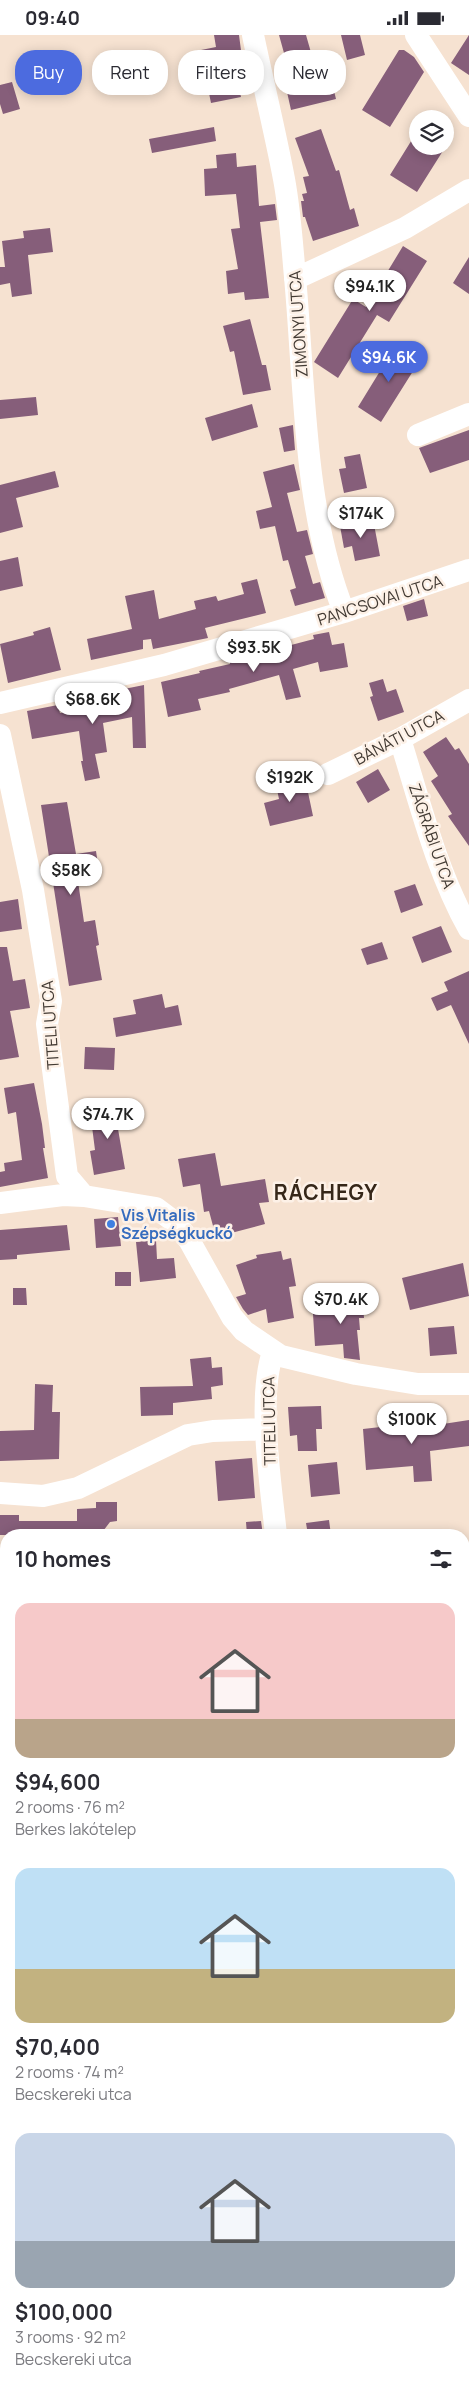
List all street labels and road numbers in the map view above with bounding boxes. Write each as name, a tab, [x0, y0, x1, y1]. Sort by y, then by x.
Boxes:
street label: ZIMONYI UTCA	[283, 270, 313, 378]
street label: PANCSOVAI UTCA	[315, 569, 445, 631]
street label: BÁNÁTI UTCA	[350, 704, 448, 770]
street label: ZÁGRÁBI UTCA	[404, 780, 460, 892]
street label: TITELI UTCA	[36, 980, 64, 1070]
street label: TITELI UTCA	[257, 1376, 281, 1466]

